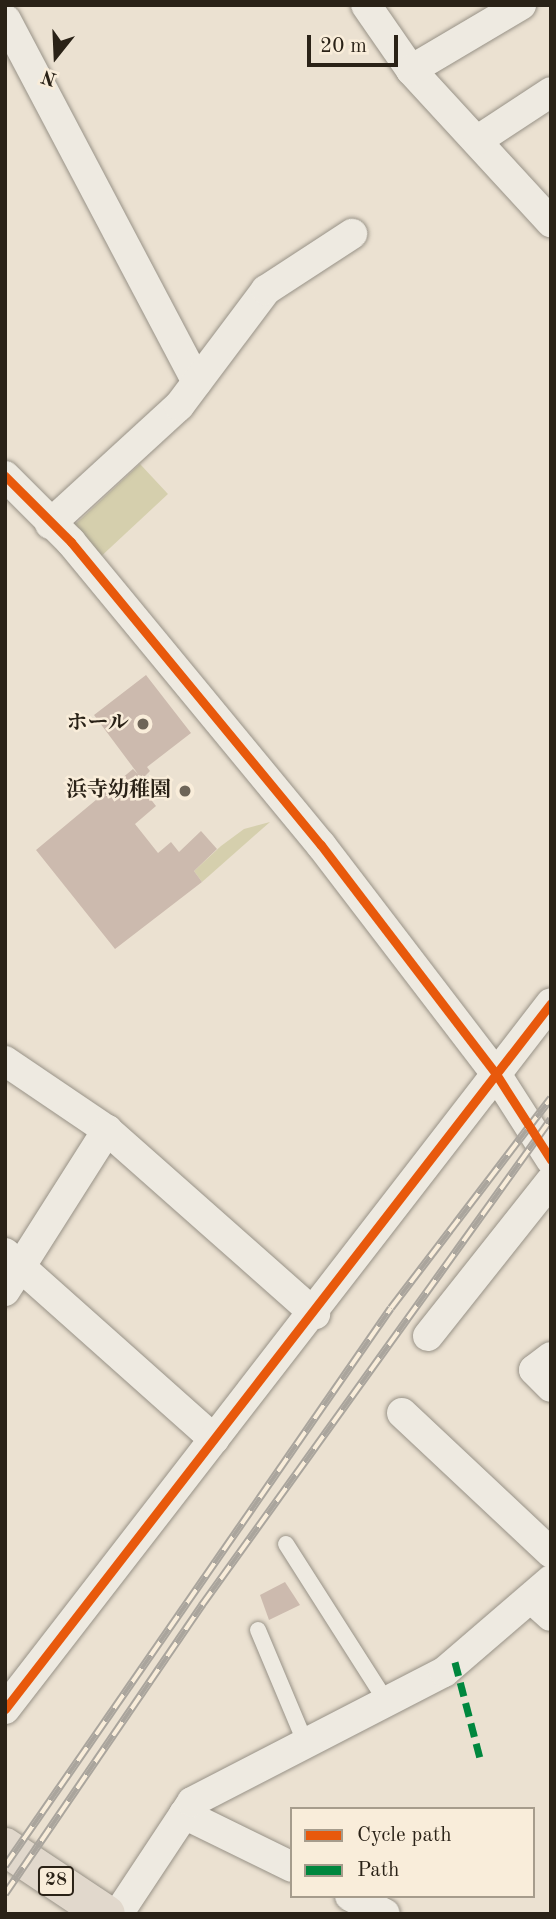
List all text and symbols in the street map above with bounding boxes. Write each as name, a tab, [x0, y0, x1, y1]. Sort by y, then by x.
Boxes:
north arrow	[21, 21, 91, 91]
scale bar	[311, 21, 402, 65]
text: 20 m	[320, 36, 367, 57]
text: N	[40, 65, 59, 88]
place label: ホール	[66, 711, 129, 737]
marker: ホール	[135, 716, 151, 732]
place label: 浜寺幼稚園	[66, 778, 171, 804]
marker: 浜寺幼稚園	[177, 783, 193, 799]
legend	[290, 1807, 535, 1898]
text: Cycle path	[357, 1825, 452, 1846]
text: Path	[357, 1860, 400, 1881]
road number: 28	[37, 1866, 75, 1896]

